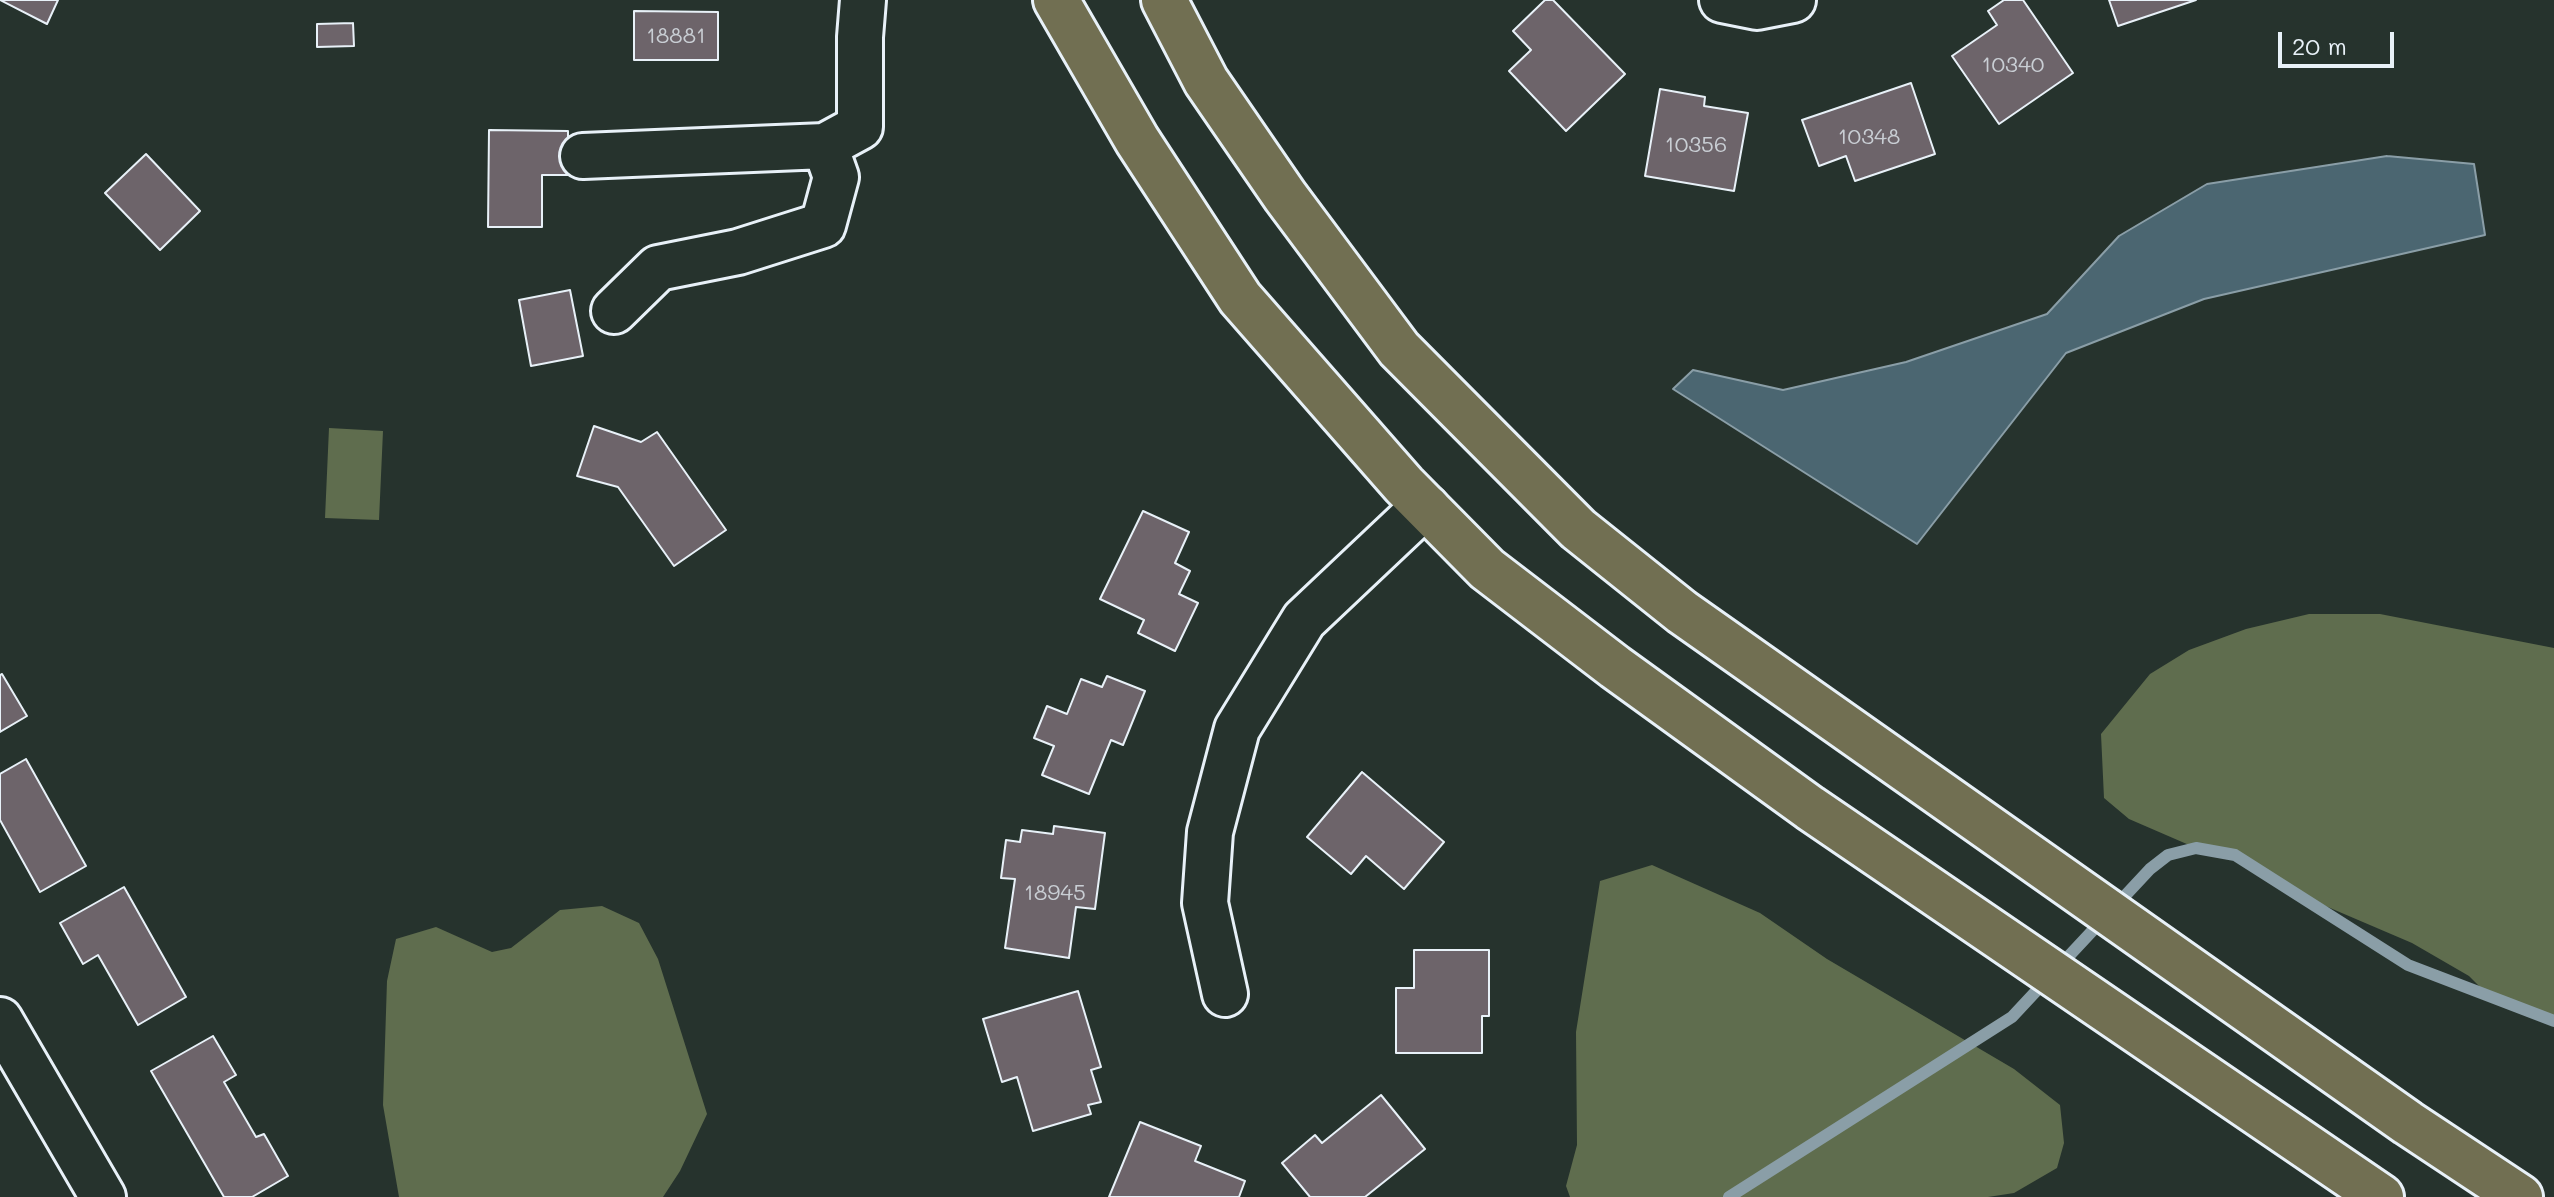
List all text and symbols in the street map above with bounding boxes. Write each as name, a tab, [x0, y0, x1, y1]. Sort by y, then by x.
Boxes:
scale bar	[2282, 16, 2398, 66]
house number: 18881	[646, 23, 706, 49]
text: 20 m	[2292, 30, 2347, 61]
house number: 10340	[1982, 52, 2044, 78]
house number: 10348	[1838, 124, 1900, 150]
house number: 10356	[1665, 132, 1727, 158]
house number: 18945	[1024, 880, 1086, 906]

